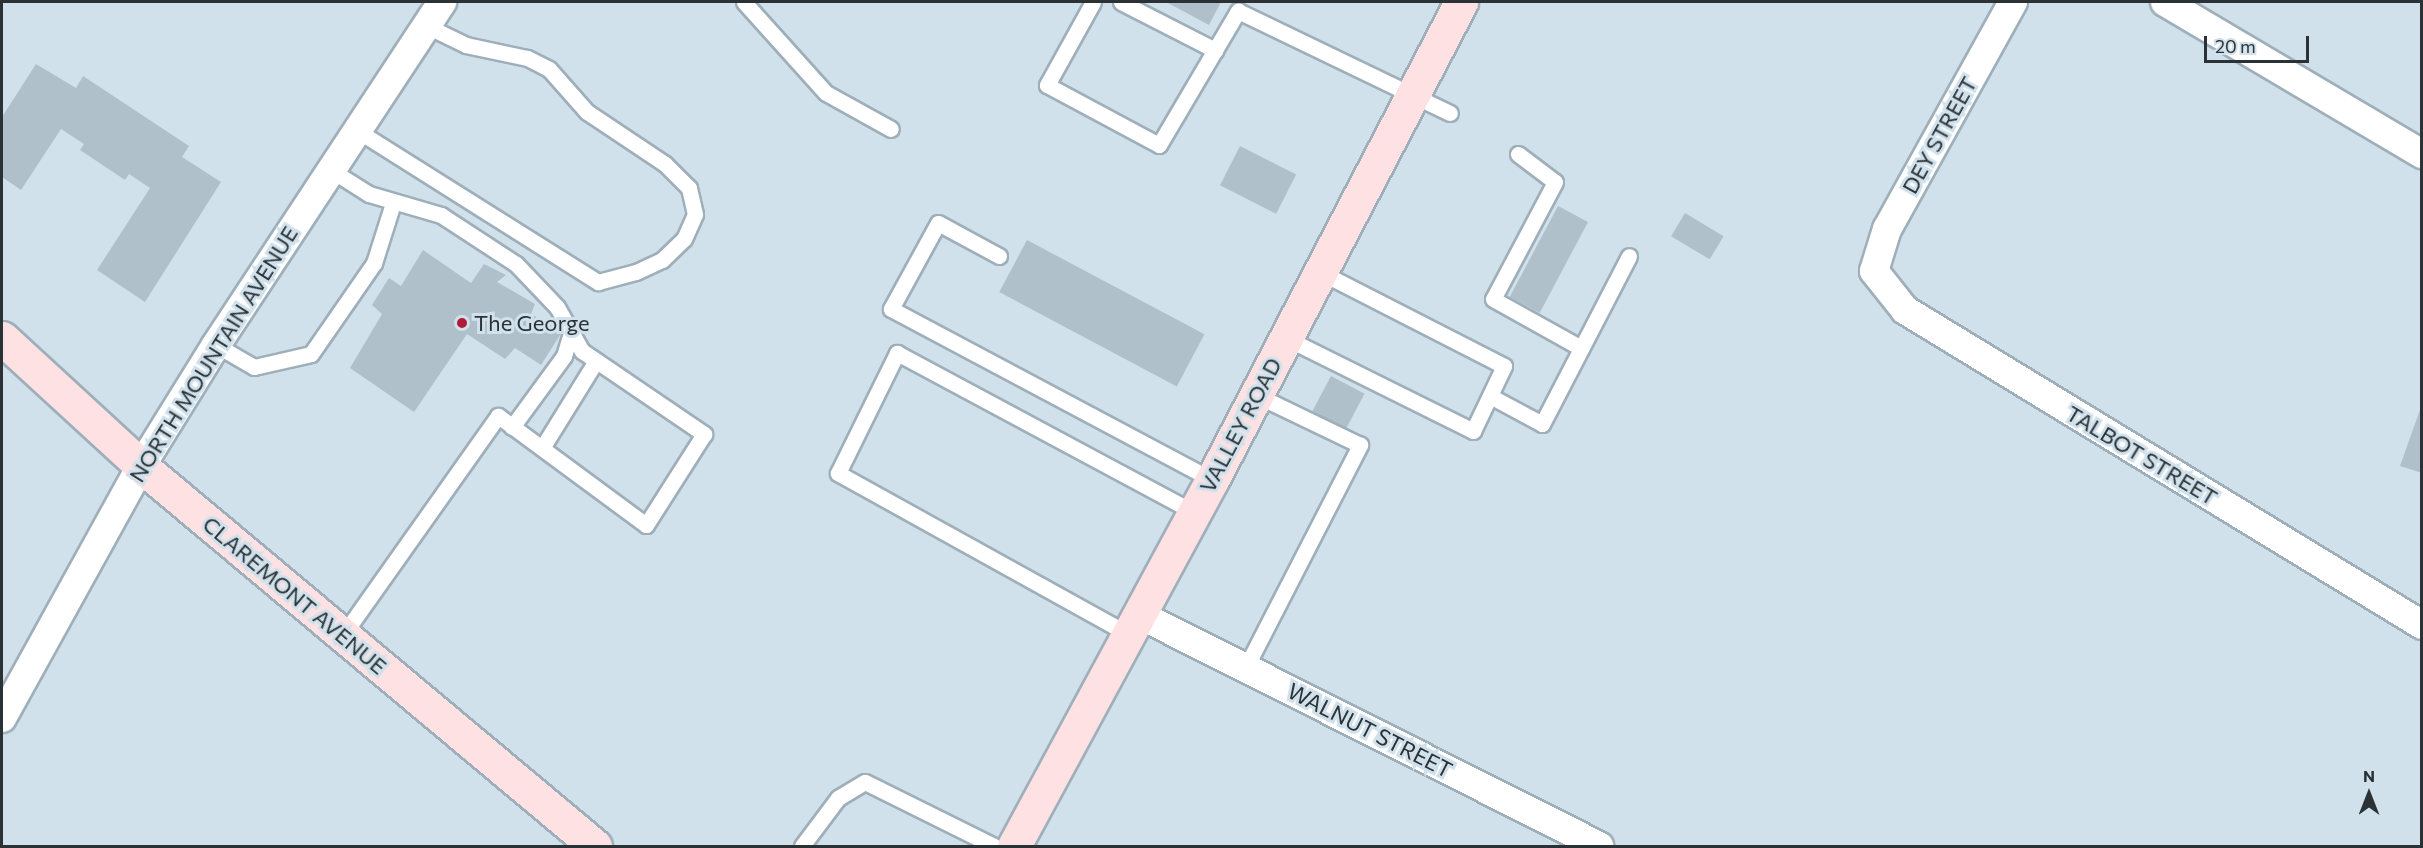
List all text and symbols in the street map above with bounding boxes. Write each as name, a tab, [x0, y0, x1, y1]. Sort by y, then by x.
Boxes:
scale bar	[2207, 24, 2312, 62]
text: 20 m	[2215, 35, 2256, 57]
street label: DEY STREET	[1896, 72, 1982, 198]
street label: NORTH MOUNTAIN AVENUE	[123, 221, 303, 487]
place label: The George	[474, 310, 589, 336]
marker: The George	[455, 316, 469, 330]
street label: VALLEY ROAD	[1193, 353, 1287, 497]
street label: TALBOT STREET	[2062, 400, 2222, 510]
street label: CLAREMONT AVENUE	[198, 510, 392, 680]
street label: WALNUT STREET	[1283, 677, 1457, 783]
north arrow	[2339, 764, 2399, 824]
text: N	[2363, 766, 2375, 785]

